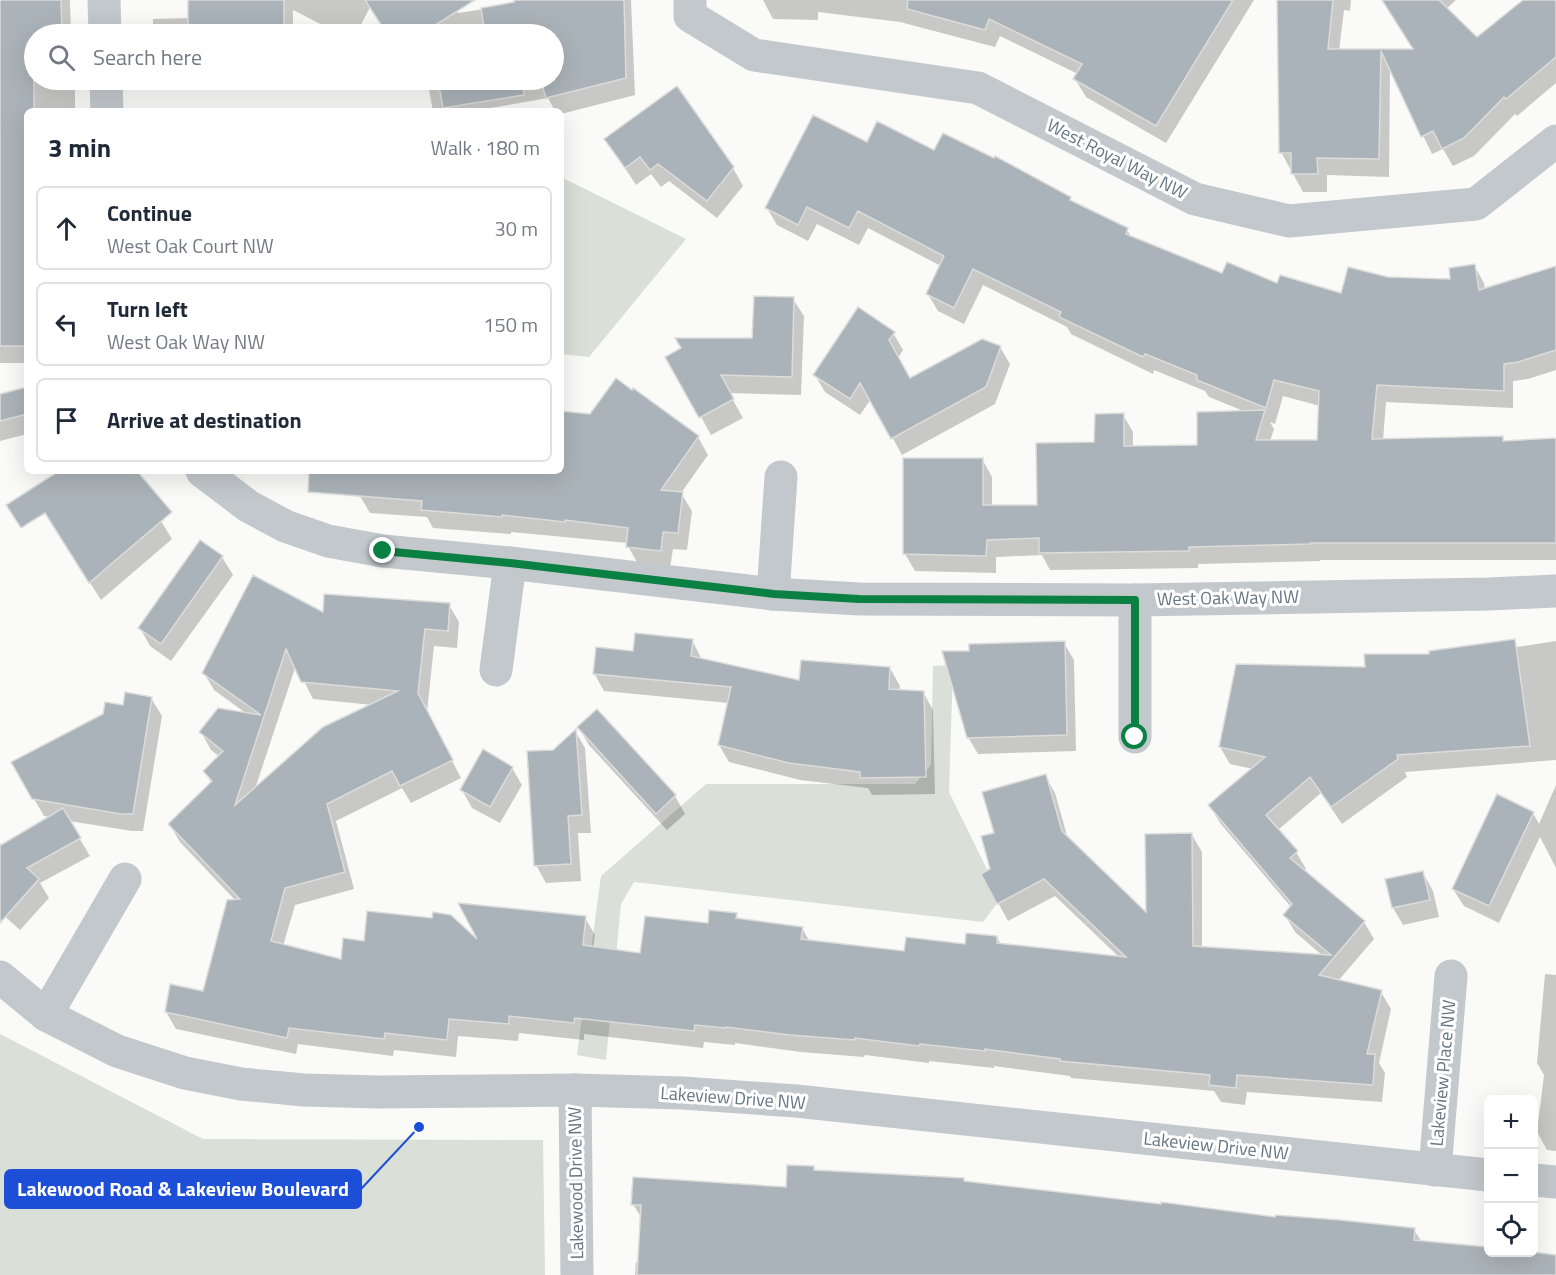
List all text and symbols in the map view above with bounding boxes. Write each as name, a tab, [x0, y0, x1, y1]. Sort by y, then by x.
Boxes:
search box	[24, 24, 564, 90]
text: Search here	[93, 40, 202, 74]
icon: search	[45, 41, 78, 74]
street label: West Royal Way NW	[1042, 111, 1192, 206]
text: 3 min	[48, 128, 111, 167]
text: Walk · 180 m	[431, 132, 540, 163]
text: Continue	[107, 196, 192, 230]
icon: ahead	[50, 212, 83, 245]
text: 30 m	[494, 213, 538, 244]
text: West Oak Court NW	[107, 230, 274, 261]
text: Turn left	[107, 292, 188, 326]
icon: left	[50, 308, 83, 341]
text: 150 m	[483, 309, 538, 340]
text: West Oak Way NW	[107, 326, 265, 357]
text: Arrive at destination	[107, 403, 302, 437]
icon: arrive	[50, 404, 83, 437]
route end	[369, 537, 395, 563]
street label: West Oak Way NW	[1157, 583, 1299, 612]
route start	[1121, 723, 1147, 749]
street label: Lakeview Place NW	[1423, 999, 1462, 1147]
street label: Lakeview Drive NW	[659, 1079, 807, 1116]
map controls	[1484, 1095, 1538, 1257]
button: +	[1484, 1095, 1538, 1149]
street label: Lakewood Drive NW	[561, 1106, 590, 1260]
street label: Lakeview Drive NW	[1142, 1124, 1290, 1167]
button: −	[1484, 1149, 1538, 1203]
callout: Lakewood Road & Lakeview Boulevard	[5, 1170, 361, 1208]
text: Lakewood Road & Lakeview Boulevard	[17, 1173, 349, 1204]
button: locate	[1484, 1203, 1538, 1257]

